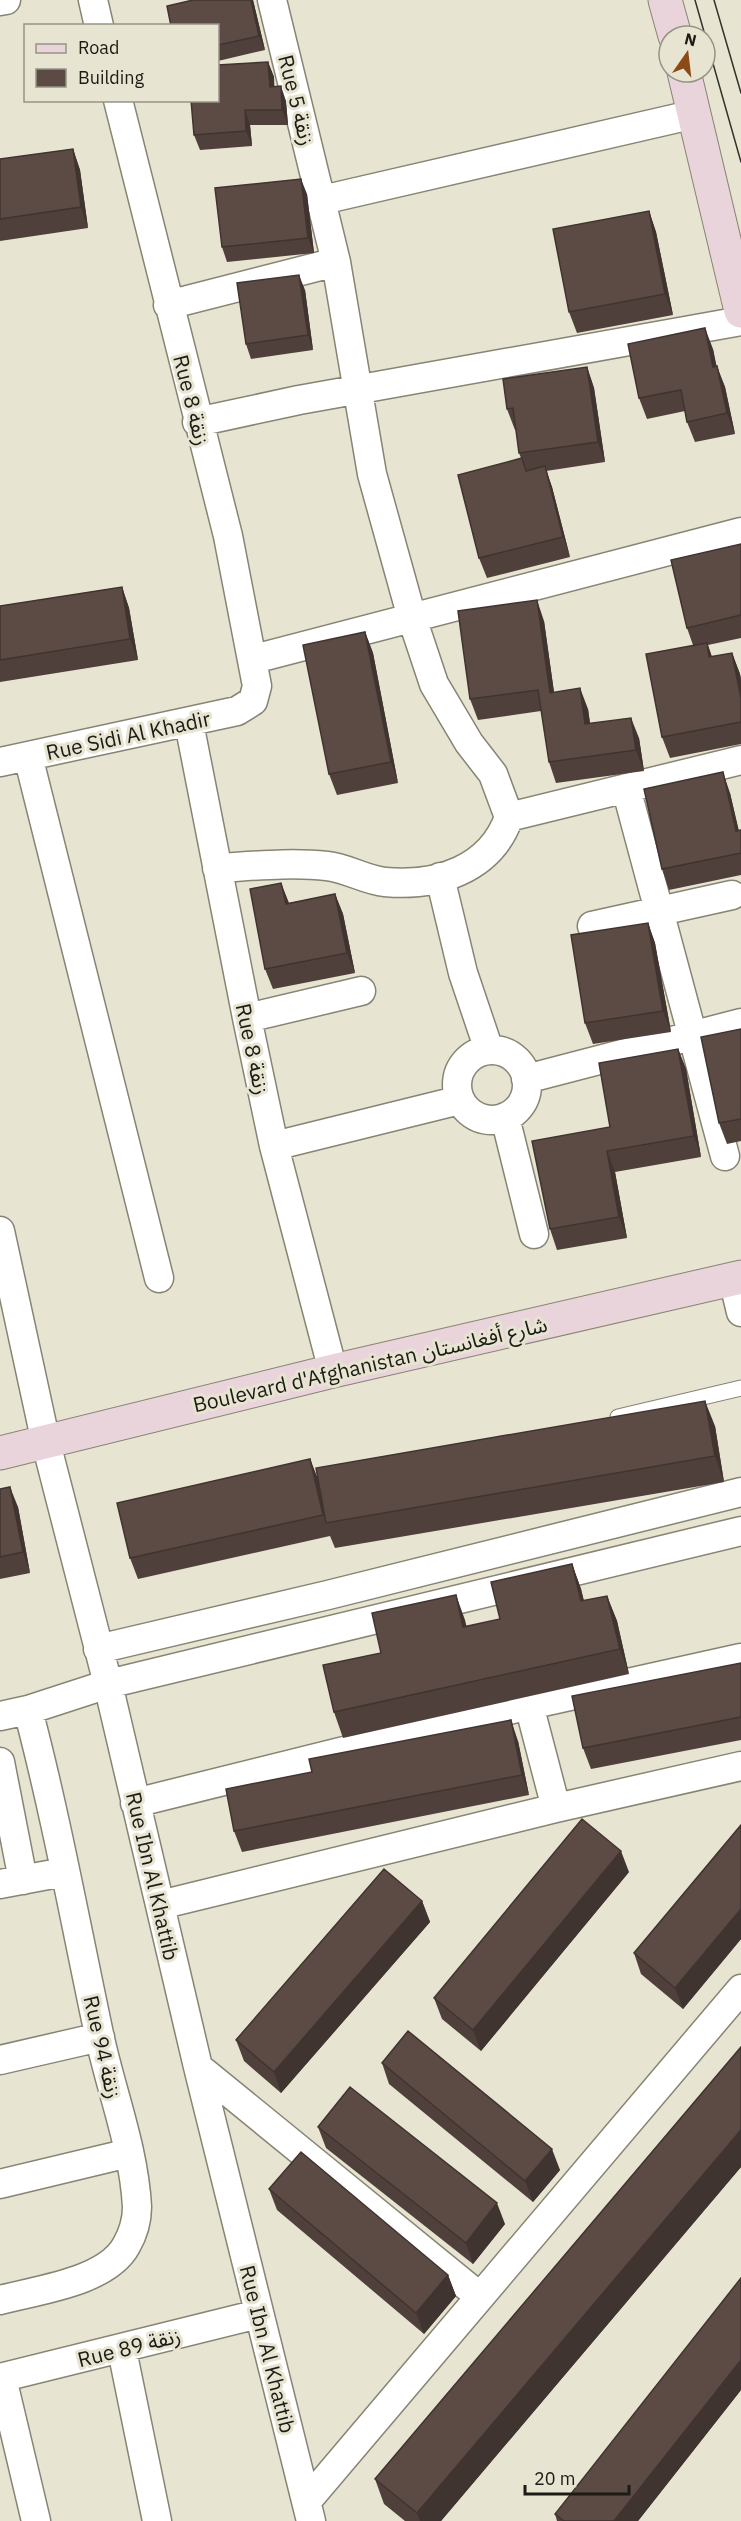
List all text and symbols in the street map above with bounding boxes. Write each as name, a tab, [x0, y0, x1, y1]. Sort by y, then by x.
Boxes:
legend	[24, 24, 219, 102]
north arrow	[657, 24, 717, 84]
text: N	[683, 28, 699, 51]
text: Road	[78, 36, 119, 59]
street label: Rue 5 زنقة	[272, 52, 322, 148]
text: Building	[78, 66, 145, 89]
street label: Rue 8 زنقة	[167, 352, 217, 448]
street label: Rue Sidi Al Khadir	[43, 704, 213, 766]
street label: Rue 8 زنقة	[230, 1001, 276, 1097]
street label: Boulevard d'Afghanistan شارع أفغانستان	[190, 1310, 550, 1420]
street label: Rue Ibn Al Khattib	[120, 1789, 186, 1963]
street label: Rue 94 زنقة	[78, 1993, 128, 2101]
street label: Rue Ibn Al Khattib	[234, 2262, 302, 2436]
street label: Rue 89 زنقة	[75, 2321, 183, 2373]
scale bar	[525, 2458, 628, 2496]
text: 20 m	[534, 2467, 576, 2490]

